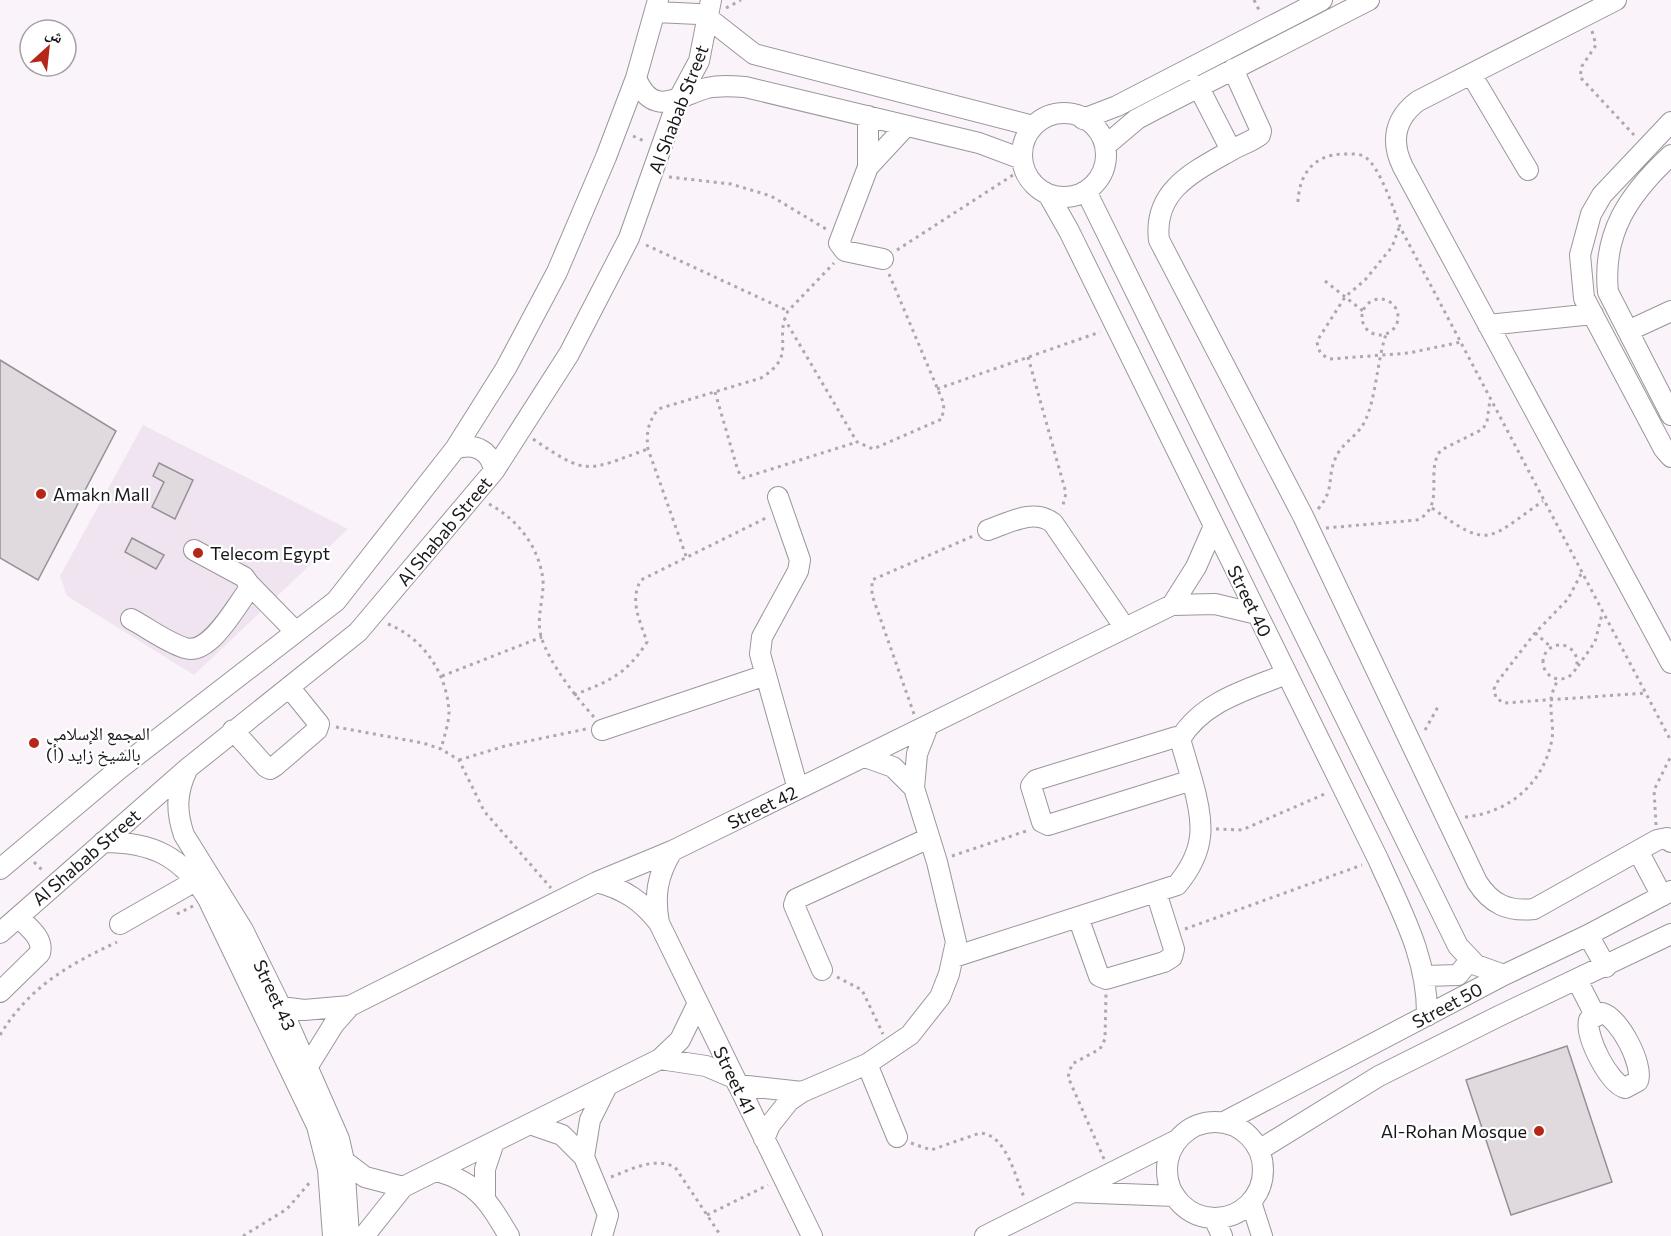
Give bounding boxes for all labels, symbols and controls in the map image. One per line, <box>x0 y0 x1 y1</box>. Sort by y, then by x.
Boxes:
north arrow <box>18 18 78 78</box>
text: ش <box>43 22 67 47</box>
street label: Al Shabab Street <box>643 42 713 176</box>
street label: Al Shabab Street <box>392 472 496 590</box>
place label: Amakn Mall <box>53 483 150 505</box>
marker: Amakn Mall <box>34 487 48 501</box>
place label: Telecom Egypt <box>210 542 330 564</box>
marker: Telecom Egypt <box>191 546 205 560</box>
street label: Street 40 <box>1223 562 1277 640</box>
place label: المجمع الإسلامي (أ) بالشيخ زايد <box>46 722 150 767</box>
marker: المجمع الإسلامي (أ) بالشيخ زايد <box>27 736 41 750</box>
street label: Street 42 <box>724 781 800 833</box>
street label: Al Shabab Street <box>28 804 144 910</box>
street label: Street 43 <box>249 956 301 1034</box>
street label: Street 50 <box>1408 977 1486 1033</box>
street label: Street 41 <box>709 1043 761 1117</box>
place label: Al-Rohan Mosque <box>1381 1120 1527 1142</box>
marker: Al-Rohan Mosque <box>1532 1124 1546 1138</box>

